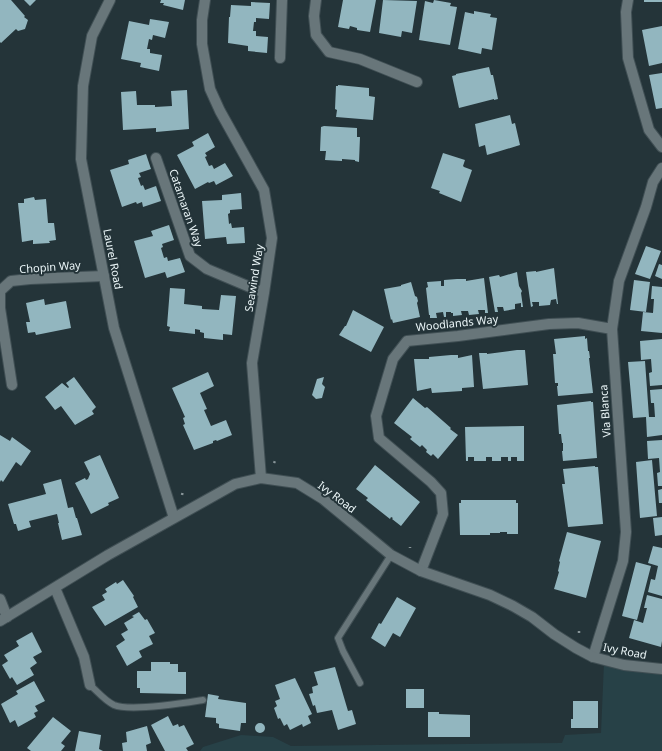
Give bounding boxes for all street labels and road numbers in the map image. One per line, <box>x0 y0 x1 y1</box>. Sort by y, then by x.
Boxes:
street label: Catamaran Way <box>166 167 207 249</box>
street label: Laurel Road <box>100 227 127 290</box>
street label: Seawind Way <box>241 243 266 313</box>
street label: Chopin Way <box>19 257 82 276</box>
street label: Woodlands Way <box>415 311 499 334</box>
street label: Via Blanca <box>595 384 614 438</box>
street label: Ivy Road <box>315 477 359 516</box>
street label: Ivy Road <box>602 639 648 662</box>

